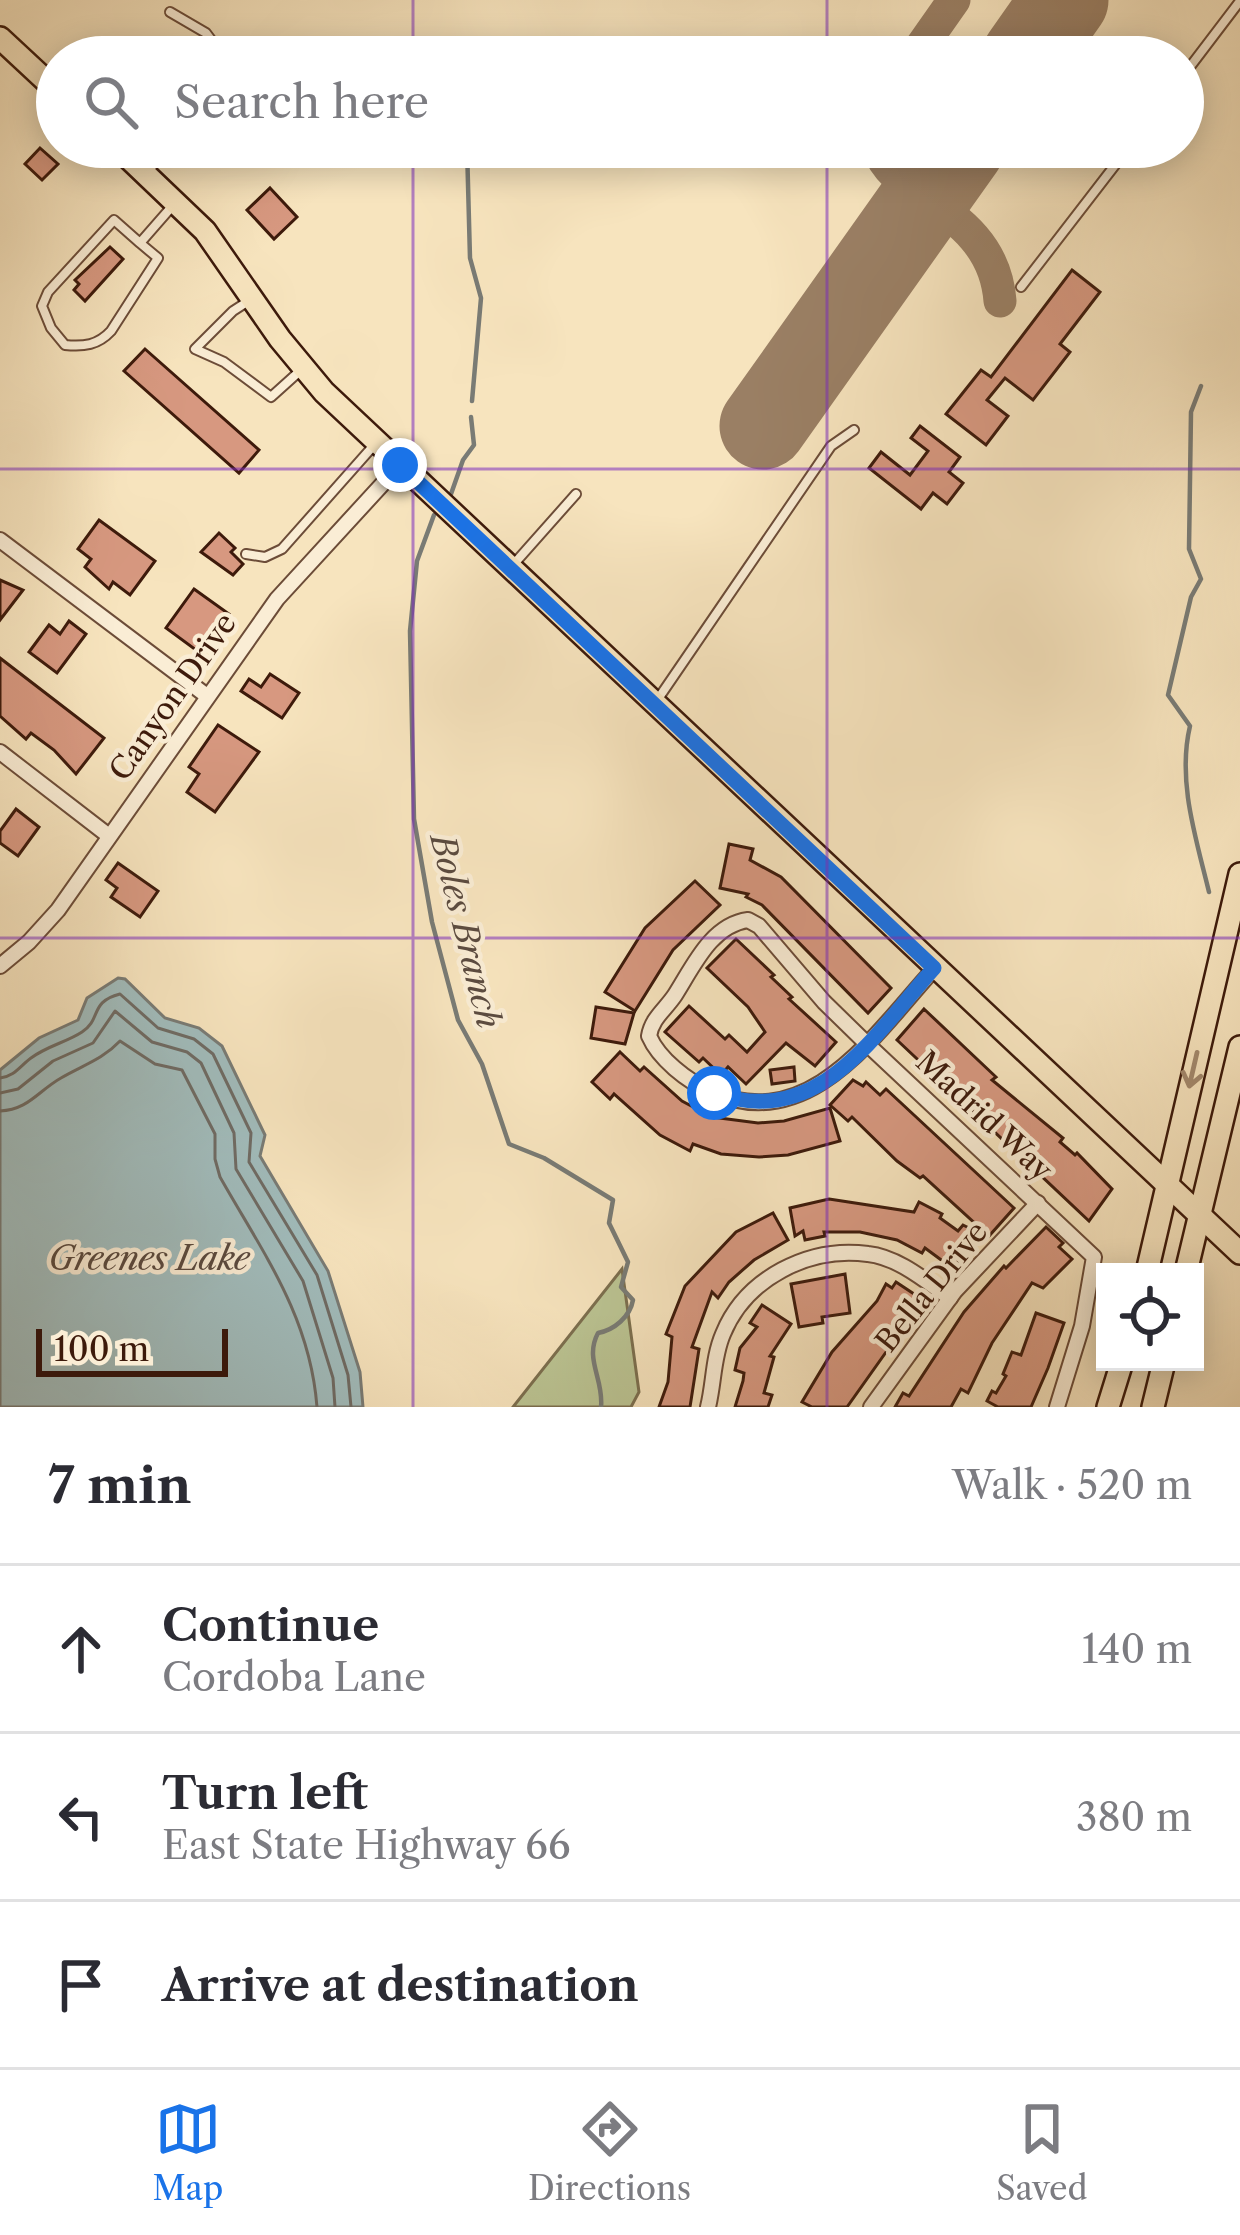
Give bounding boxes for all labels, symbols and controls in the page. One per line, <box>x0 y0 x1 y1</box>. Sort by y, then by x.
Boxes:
search box <box>36 36 1204 168</box>
icon: search <box>78 69 144 135</box>
text: Search here <box>174 74 429 130</box>
route end <box>373 438 427 492</box>
street label: Canyon Drive <box>101 606 244 788</box>
water label: Boles Branch <box>421 827 509 1033</box>
street label: Madrid Way <box>908 1043 1060 1188</box>
one-way arrow <box>1181 1050 1203 1088</box>
route start <box>687 1066 741 1120</box>
street label: Bella Drive <box>868 1214 995 1359</box>
water label: Greenes Lake <box>48 1238 251 1279</box>
map controls <box>1096 1263 1204 1371</box>
button: locate <box>1096 1263 1204 1371</box>
scale bar <box>36 1323 228 1376</box>
text: 100 m <box>54 1329 149 1370</box>
text: 7 min <box>48 1454 191 1516</box>
text: Walk · 520 m <box>952 1461 1192 1509</box>
text: Continue <box>162 1597 379 1653</box>
icon: ahead <box>48 1616 114 1682</box>
text: 140 m <box>1082 1625 1192 1673</box>
text: Cordoba Lane <box>162 1653 426 1701</box>
text: Turn left <box>162 1765 368 1821</box>
icon: left <box>48 1784 114 1850</box>
text: 380 m <box>1076 1793 1192 1841</box>
text: East State Highway 66 <box>162 1821 571 1869</box>
icon: arrive <box>48 1952 114 2018</box>
text: Arrive at destination <box>162 1957 639 2013</box>
tab: Map <box>152 2096 223 2209</box>
tab: Directions <box>528 2096 691 2209</box>
tab: Saved <box>996 2096 1088 2209</box>

